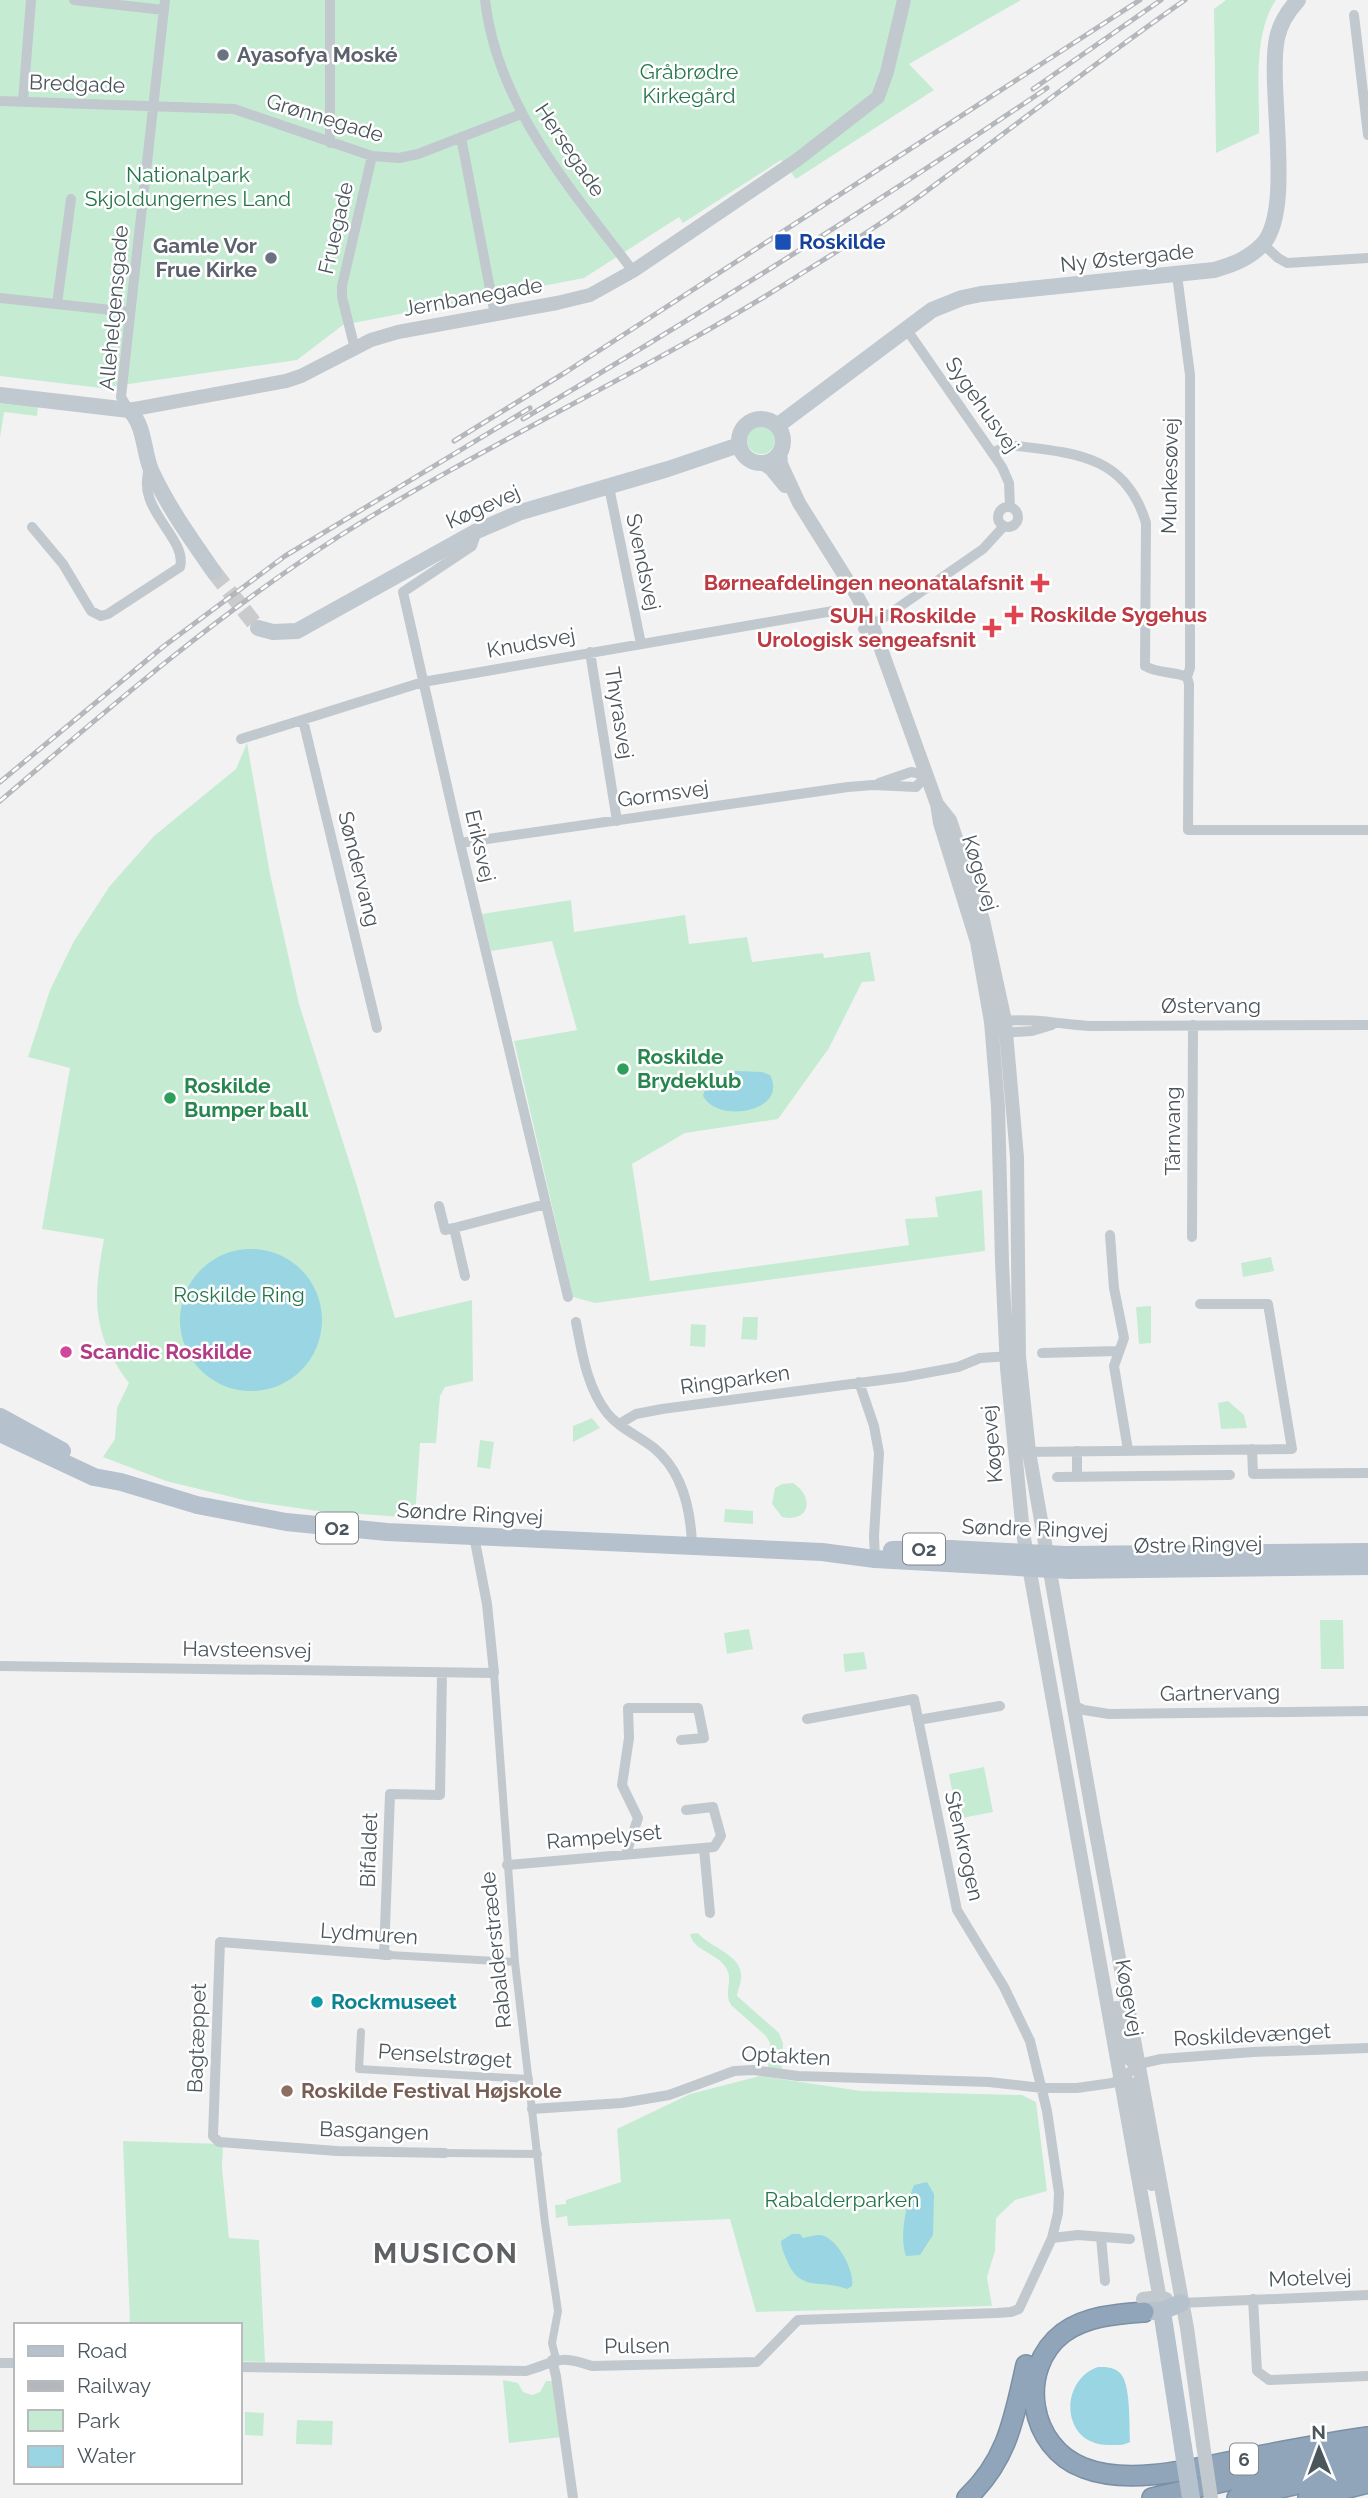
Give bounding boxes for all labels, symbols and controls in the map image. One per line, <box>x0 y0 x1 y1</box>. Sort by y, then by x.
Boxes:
place label: Ayasofya Moské <box>237 42 398 67</box>
marker: Ayasofya Moské <box>215 47 231 63</box>
park label: Gråbrødre Kirkegård <box>640 59 738 108</box>
street label: Bredgade <box>28 69 126 98</box>
street label: Grønnegade <box>264 88 387 147</box>
street label: Hersegade <box>530 98 611 201</box>
park label: Nationalpark Skjoldungernes Land <box>85 162 291 211</box>
street label: Fruegade <box>313 179 358 276</box>
street label: Allehelgensgade <box>94 224 133 392</box>
place label: Roskilde <box>799 229 886 254</box>
marker: Roskilde <box>773 232 793 252</box>
place label: Gamle Vor Frue Kirke <box>153 233 257 282</box>
street label: Ny Østergade <box>1059 238 1195 277</box>
marker: Gamle Vor Frue Kirke <box>263 250 279 266</box>
street label: Jernbanegade <box>401 272 544 321</box>
street label: Sygehusvej <box>940 352 1025 457</box>
street label: Munkesøvej <box>1156 418 1183 534</box>
street label: Køgevej <box>442 479 524 534</box>
street label: Svendsvej <box>621 511 666 613</box>
place label: Børneafdelingen neonatalafsnit <box>704 570 1024 595</box>
marker: Børneafdelingen neonatalafsnit <box>1030 573 1050 593</box>
place label: Roskilde Sygehus <box>1030 602 1207 627</box>
place label: SUH i Roskilde Urologisk sengeafsnit <box>757 603 976 652</box>
marker: Roskilde Sygehus <box>1004 605 1024 625</box>
marker: SUH i Roskilde Urologisk sengeafsnit <box>982 618 1002 638</box>
street label: Knudsvej <box>485 622 577 663</box>
street label: Thyrasvej <box>600 665 639 761</box>
street label: Gormsvej <box>616 775 710 812</box>
street label: Eriksvej <box>460 807 501 885</box>
street label: Søndervang <box>333 809 386 929</box>
street label: Køgevej <box>957 832 1004 914</box>
street label: Østervang <box>1161 993 1261 1018</box>
place label: Roskilde Brydeklub <box>637 1044 741 1093</box>
marker: Roskilde Brydeklub <box>615 1061 631 1077</box>
place label: Roskilde Bumper ball <box>184 1073 308 1122</box>
street label: Tårnvang <box>1160 1086 1185 1176</box>
marker: Roskilde Bumper ball <box>162 1090 178 1106</box>
park label: Roskilde Ring <box>173 1282 305 1307</box>
place label: Scandic Roskilde <box>80 1339 252 1364</box>
marker: Scandic Roskilde <box>58 1344 74 1360</box>
street label: Ringparken <box>679 1359 791 1400</box>
street label: Køgevej <box>976 1404 1007 1484</box>
street label: Søndre Ringvej <box>396 1497 544 1530</box>
road number: O2 <box>316 1512 358 1544</box>
street label: Søndre Ringvej <box>961 1513 1109 1544</box>
street label: Østre Ringvej <box>1133 1531 1263 1558</box>
road number: O2 <box>903 1534 945 1564</box>
street label: Havsteensvej <box>182 1636 312 1663</box>
street label: Gartnervang <box>1160 1679 1280 1706</box>
street label: Stenkrogen <box>940 1788 989 1903</box>
street label: Bifaldet <box>355 1812 382 1888</box>
street label: Rampelyset <box>545 1819 663 1854</box>
street label: Rabalderstræde <box>475 1871 516 2030</box>
street label: Lydmuren <box>319 1918 419 1949</box>
street label: Køgevej <box>1110 1957 1149 2039</box>
street label: Bagtæppet <box>182 1982 211 2093</box>
place label: Rockmuseet <box>331 1989 457 2014</box>
marker: Rockmuseet <box>309 1994 325 2010</box>
street label: Roskildevænget <box>1173 2018 1331 2051</box>
street label: Penselstrøget <box>377 2038 513 2073</box>
street label: Optakten <box>741 2041 831 2070</box>
place label: Roskilde Festival Højskole <box>301 2078 562 2103</box>
marker: Roskilde Festival Højskole <box>279 2083 295 2099</box>
street label: Basgangen <box>319 2116 429 2145</box>
park label: Rabalderparken <box>765 2187 919 2212</box>
district label: MUSICON <box>373 2237 519 2270</box>
street label: Motelvej <box>1268 2264 1352 2291</box>
legend <box>14 2323 242 2484</box>
street label: Pulsen <box>604 2332 670 2359</box>
text: Road <box>77 2338 127 2363</box>
text: Railway <box>77 2373 151 2398</box>
text: Park <box>77 2408 120 2433</box>
north arrow <box>1284 2414 1354 2484</box>
text: N <box>1311 2421 1326 2443</box>
text: Water <box>77 2443 136 2468</box>
road number: 6 <box>1230 2444 1258 2474</box>

